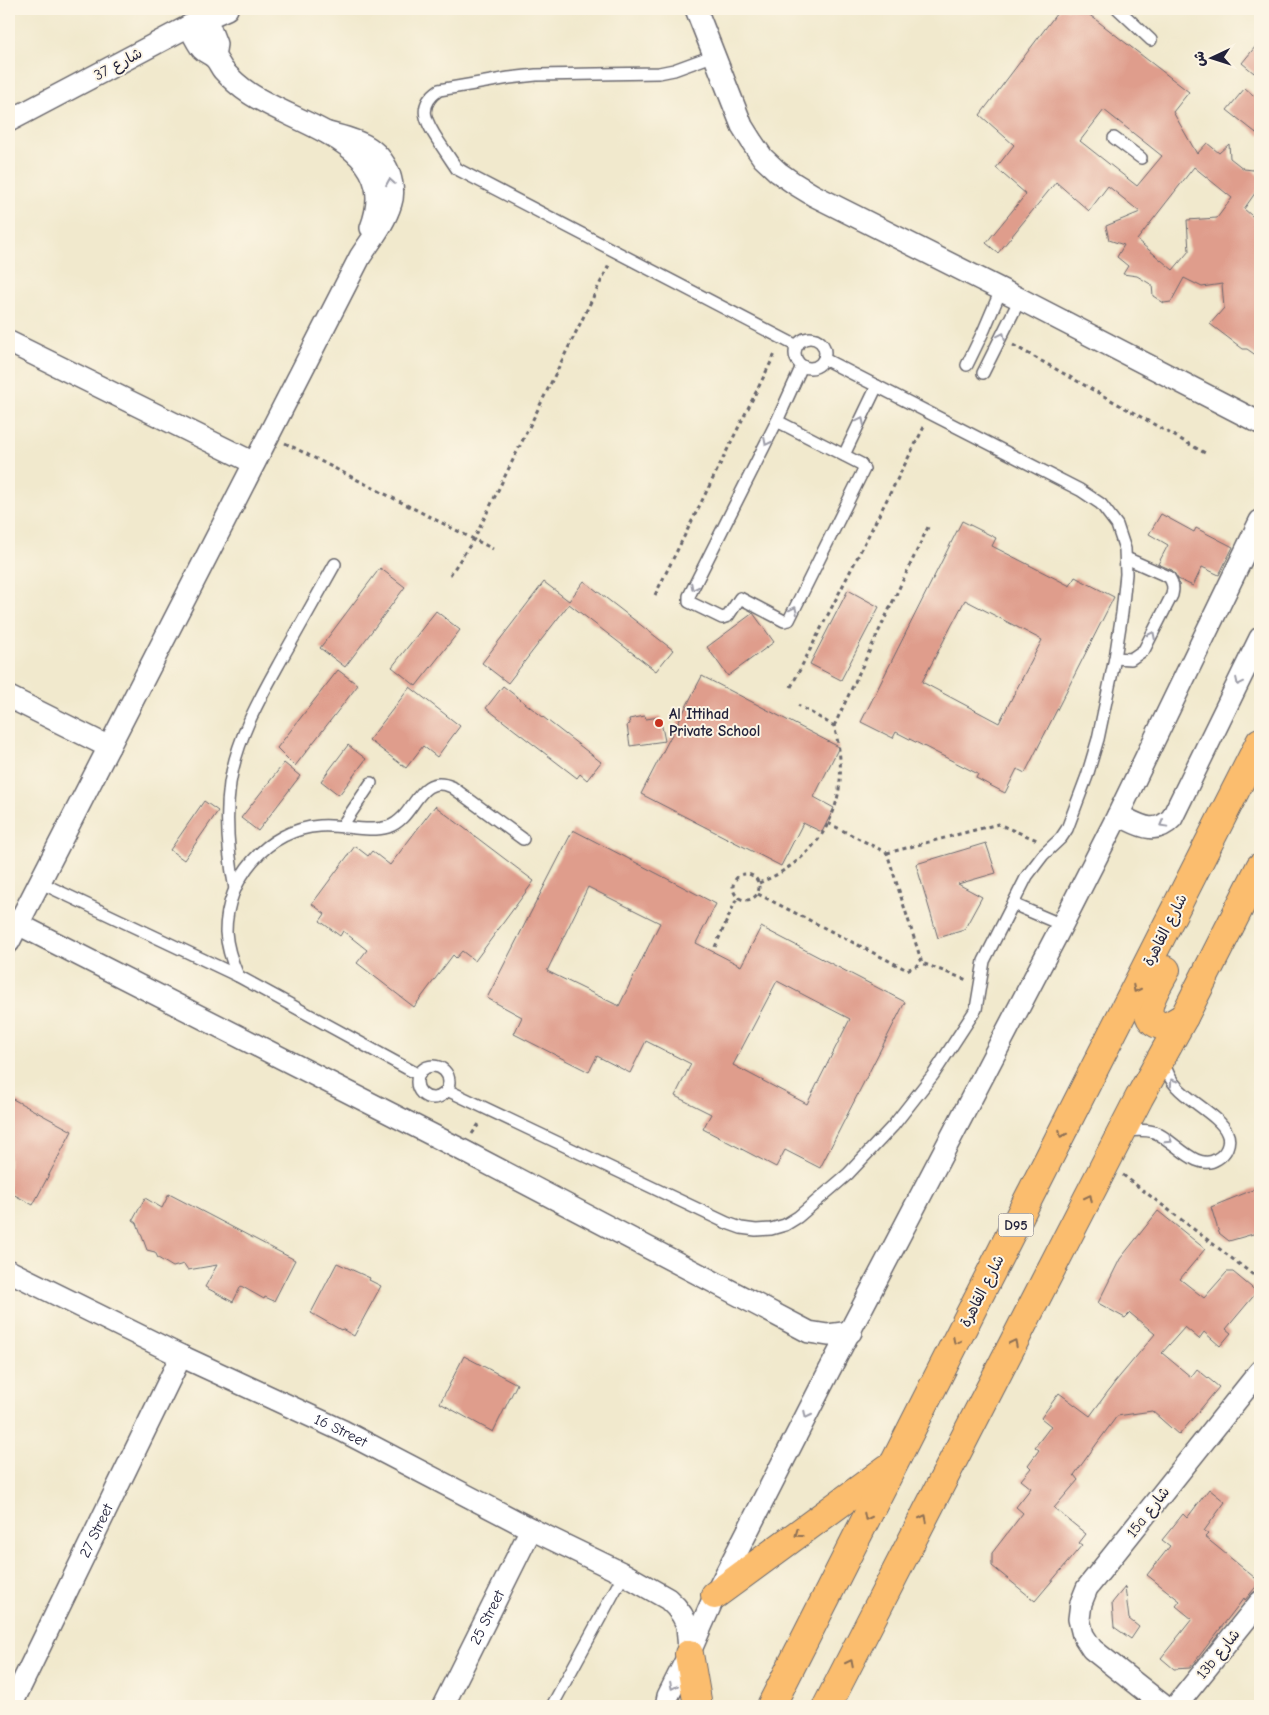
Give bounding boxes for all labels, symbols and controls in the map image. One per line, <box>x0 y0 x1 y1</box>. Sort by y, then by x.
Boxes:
north arrow <box>1186 32 1236 82</box>
street label: شارع 37 <box>91 44 146 85</box>
text: ش <box>1191 51 1209 67</box>
one-way arrow <box>386 177 396 186</box>
one-way arrow <box>996 332 1007 341</box>
one-way arrow <box>854 417 864 426</box>
one-way arrow <box>763 437 773 446</box>
one-way arrow <box>690 582 700 591</box>
one-way arrow <box>788 606 798 615</box>
one-way arrow <box>1146 632 1156 641</box>
one-way arrow <box>1235 677 1245 686</box>
place label: Al Ittihad Private School <box>669 705 760 740</box>
marker: Al Ittihad Private School <box>653 717 665 729</box>
one-way arrow <box>1160 818 1169 828</box>
street label: شارع القاهرة <box>1139 891 1192 970</box>
one-way arrow <box>1132 984 1142 993</box>
one-way arrow <box>1170 1078 1179 1088</box>
one-way arrow <box>1058 1129 1068 1138</box>
one-way arrow <box>1163 1134 1172 1143</box>
one-way arrow <box>1083 1194 1093 1203</box>
road number: D95 <box>998 1214 1034 1236</box>
street label: شارع القاهرة <box>956 1252 1009 1331</box>
one-way arrow <box>952 1336 962 1345</box>
one-way arrow <box>1008 1339 1018 1348</box>
street label: 16 Street <box>311 1410 371 1451</box>
one-way arrow <box>803 1410 813 1419</box>
street label: 15a شارع <box>1123 1483 1174 1542</box>
street label: 27 Street <box>76 1500 117 1560</box>
one-way arrow <box>863 1512 873 1521</box>
one-way arrow <box>918 1515 928 1524</box>
one-way arrow <box>794 1528 804 1537</box>
street label: 25 Street <box>466 1586 508 1648</box>
street label: 13b شارع <box>1192 1625 1244 1683</box>
one-way arrow <box>844 1659 854 1668</box>
one-way arrow <box>669 1681 679 1690</box>

